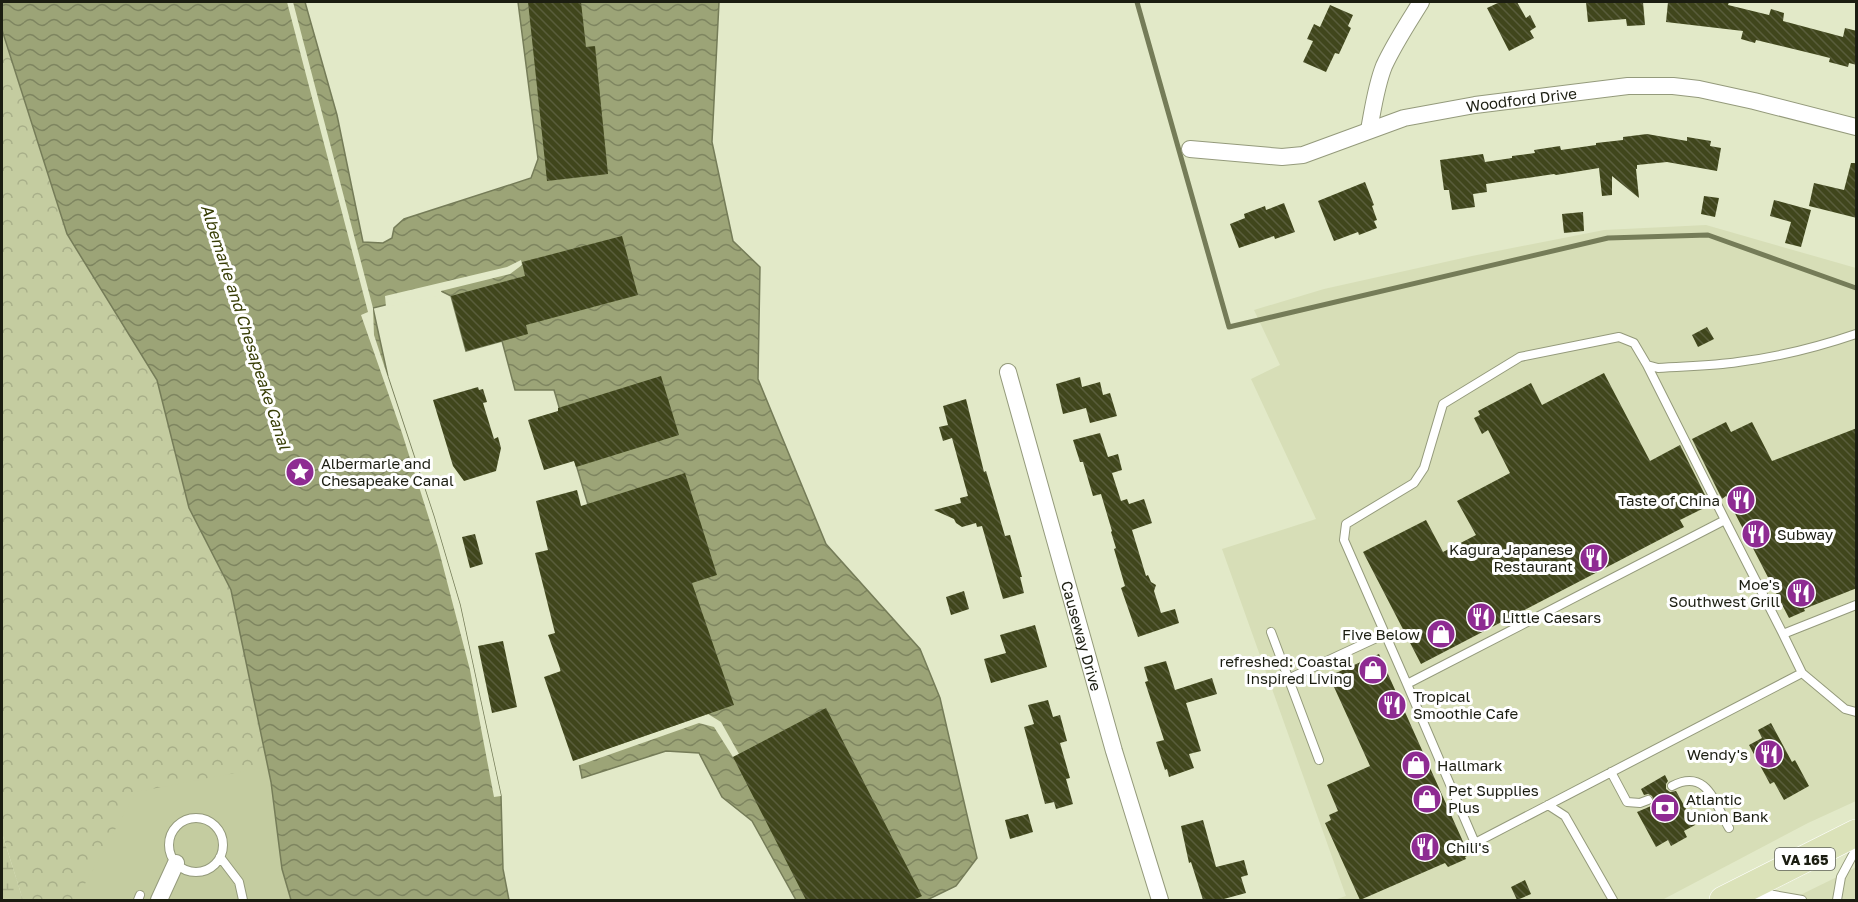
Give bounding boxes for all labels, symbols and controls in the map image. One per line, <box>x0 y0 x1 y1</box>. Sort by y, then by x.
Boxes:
street label: Woodford Drive <box>1465 83 1578 115</box>
water label: Albemarle and Chesapeake Canal <box>197 202 295 453</box>
place label: Albermarle and Chesapeake Canal <box>321 454 454 489</box>
place icon: Albermarle and Chesapeake Canal <box>284 456 316 488</box>
restaurant icon: Taste of China <box>1725 484 1757 516</box>
place label: Taste of China <box>1618 491 1720 509</box>
restaurant icon: Subway <box>1740 518 1772 550</box>
place label: Subway <box>1777 525 1834 543</box>
place label: Kagura Japanese Restaurant <box>1449 540 1573 575</box>
restaurant icon: Kagura Japanese Restaurant <box>1578 542 1610 574</box>
place label: Moe's Southwest Grill <box>1669 575 1780 610</box>
restaurant icon: Moe's Southwest Grill <box>1785 577 1817 609</box>
street label: Causeway Drive <box>1058 579 1106 693</box>
restaurant icon: Little Caesars <box>1465 601 1497 633</box>
place label: Little Caesars <box>1502 608 1601 626</box>
shop icon: Five Below <box>1425 618 1457 650</box>
place label: Five Below <box>1342 625 1420 643</box>
place label: refreshed: Coastal Inspired Living <box>1220 652 1352 687</box>
shop icon: refreshed: Coastal Inspired Living <box>1357 654 1389 686</box>
place label: Tropical Smoothie Cafe <box>1413 687 1519 722</box>
restaurant icon: Tropical Smoothie Cafe <box>1376 689 1408 721</box>
restaurant icon: Wendy's <box>1753 738 1785 770</box>
place label: Wendy's <box>1687 745 1748 763</box>
shop icon: Hallmark <box>1400 749 1432 781</box>
place label: Hallmark <box>1437 756 1503 774</box>
place label: Pet Supplies Plus <box>1448 781 1539 816</box>
shop icon: Pet Supplies Plus <box>1411 783 1443 815</box>
place label: Atlantic Union Bank <box>1686 790 1769 825</box>
bank icon: Atlantic Union Bank <box>1649 792 1681 824</box>
restaurant icon: Chili's <box>1409 831 1441 863</box>
place label: Chili's <box>1446 838 1490 856</box>
road number: VA 165 <box>1775 848 1835 870</box>

